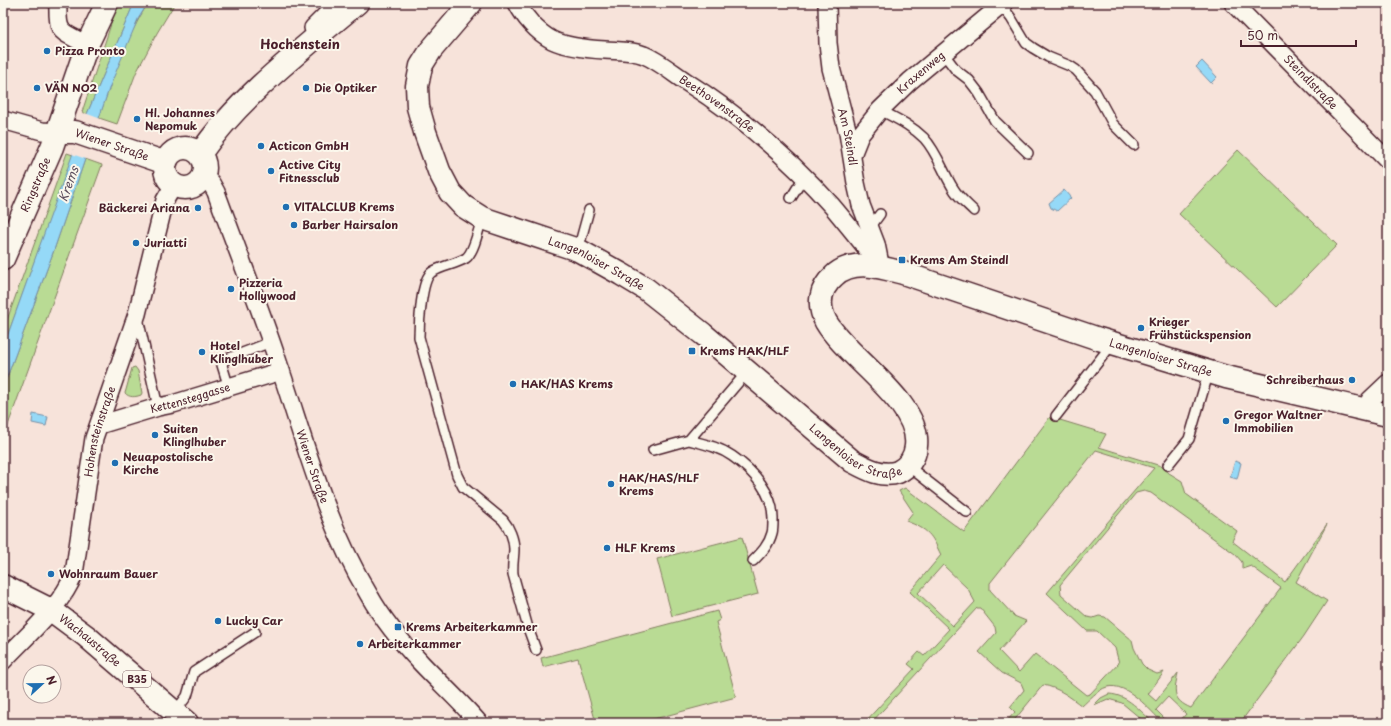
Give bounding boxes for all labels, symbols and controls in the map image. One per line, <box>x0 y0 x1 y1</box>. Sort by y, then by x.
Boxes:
scale bar <box>1241 22 1356 48</box>
text: 50 m <box>1247 26 1278 44</box>
district label: Hochenstein <box>260 34 340 53</box>
place label: Pizza Pronto <box>55 42 125 59</box>
marker: Pizza Pronto <box>42 46 52 56</box>
street label: Kraxenweg <box>892 47 948 98</box>
street label: Steindlstraße <box>1280 51 1342 113</box>
street label: Beethovenstraße <box>676 71 759 136</box>
place label: VÄN NO2 <box>45 79 98 96</box>
place label: Die Optiker <box>314 79 377 96</box>
marker: VÄN NO2 <box>32 83 42 93</box>
marker: Die Optiker <box>301 83 311 93</box>
place label: Hl. Johannes Nepomuk <box>145 104 215 134</box>
street label: Am Steindl <box>834 106 862 167</box>
marker: Hl. Johannes Nepomuk <box>132 114 142 124</box>
street label: Wiener Straße <box>73 124 151 165</box>
place label: Acticon GmbH <box>268 137 349 154</box>
marker: Acticon GmbH <box>256 141 266 151</box>
street label: Ringstraße <box>16 154 55 215</box>
place label: Active City Fitnessclub <box>278 156 341 186</box>
water label: Krems <box>53 162 83 204</box>
marker: Active City Fitnessclub <box>266 166 276 176</box>
place label: VITALCLUB Krems <box>294 198 395 215</box>
place label: Bäckerei Ariana <box>99 199 190 216</box>
marker: VITALCLUB Krems <box>281 202 291 212</box>
marker: Bäckerei Ariana <box>193 203 203 213</box>
place label: Barber Hairsalon <box>302 216 398 233</box>
marker: Barber Hairsalon <box>289 220 299 230</box>
street label: Langenloiser Straße <box>546 232 648 294</box>
place label: Juriatti <box>144 234 187 251</box>
marker: Juriatti <box>131 238 141 248</box>
place label: Krems Am Steindl <box>910 251 1008 268</box>
marker: Krems Am Steindl <box>897 255 907 265</box>
place label: Pizzeria Hollywood <box>239 274 296 304</box>
marker: Pizzeria Hollywood <box>226 284 236 294</box>
place label: Krieger Frühstückspension <box>1149 313 1252 343</box>
marker: Krieger Frühstückspension <box>1136 323 1146 333</box>
street label: Langenloiser Straße <box>1107 334 1214 380</box>
place label: Hotel Klinglhuber <box>210 337 274 367</box>
place label: Krems HAK/HLF <box>700 342 790 359</box>
marker: Krems HAK/HLF <box>687 346 697 356</box>
marker: Hotel Klinglhuber <box>197 347 207 357</box>
place label: Schreiberhaus <box>1266 371 1344 388</box>
place label: HAK/HAS Krems <box>521 375 613 392</box>
marker: Schreiberhaus <box>1347 375 1357 385</box>
street label: Kettensteggasse <box>148 378 232 417</box>
marker: HAK/HAS Krems <box>508 379 518 389</box>
street label: Hohensteinstraße <box>79 384 119 478</box>
place label: Gregor Waltner Immobilien <box>1234 406 1323 436</box>
marker: Gregor Waltner Immobilien <box>1221 416 1231 426</box>
street label: Langenloiser Straße <box>806 419 905 482</box>
place label: Suiten Klinglhuber <box>163 420 227 450</box>
street label: Wiener Straße <box>292 427 333 506</box>
marker: Suiten Klinglhuber <box>150 430 160 440</box>
place label: Neuapostolische Kirche <box>123 448 213 478</box>
marker: Neuapostolische Kirche <box>110 458 120 468</box>
place label: HAK/HAS/HLF Krems <box>619 469 700 499</box>
marker: HAK/HAS/HLF Krems <box>606 479 616 489</box>
place label: HLF Krems <box>615 539 676 556</box>
marker: HLF Krems <box>602 543 612 553</box>
place label: Wohnraum Bauer <box>59 565 158 582</box>
marker: Wohnraum Bauer <box>46 569 56 579</box>
street label: Wachaustraße <box>56 610 125 671</box>
place label: Lucky Car <box>226 612 283 629</box>
marker: Lucky Car <box>213 616 223 626</box>
place label: Krems Arbeiterkammer <box>406 618 538 635</box>
marker: Krems Arbeiterkammer <box>393 622 403 632</box>
place label: Arbeiterkammer <box>367 635 462 652</box>
marker: Arbeiterkammer <box>355 639 365 649</box>
north arrow <box>22 664 62 704</box>
road number: B35 <box>123 671 151 687</box>
text: N <box>42 673 61 688</box>

